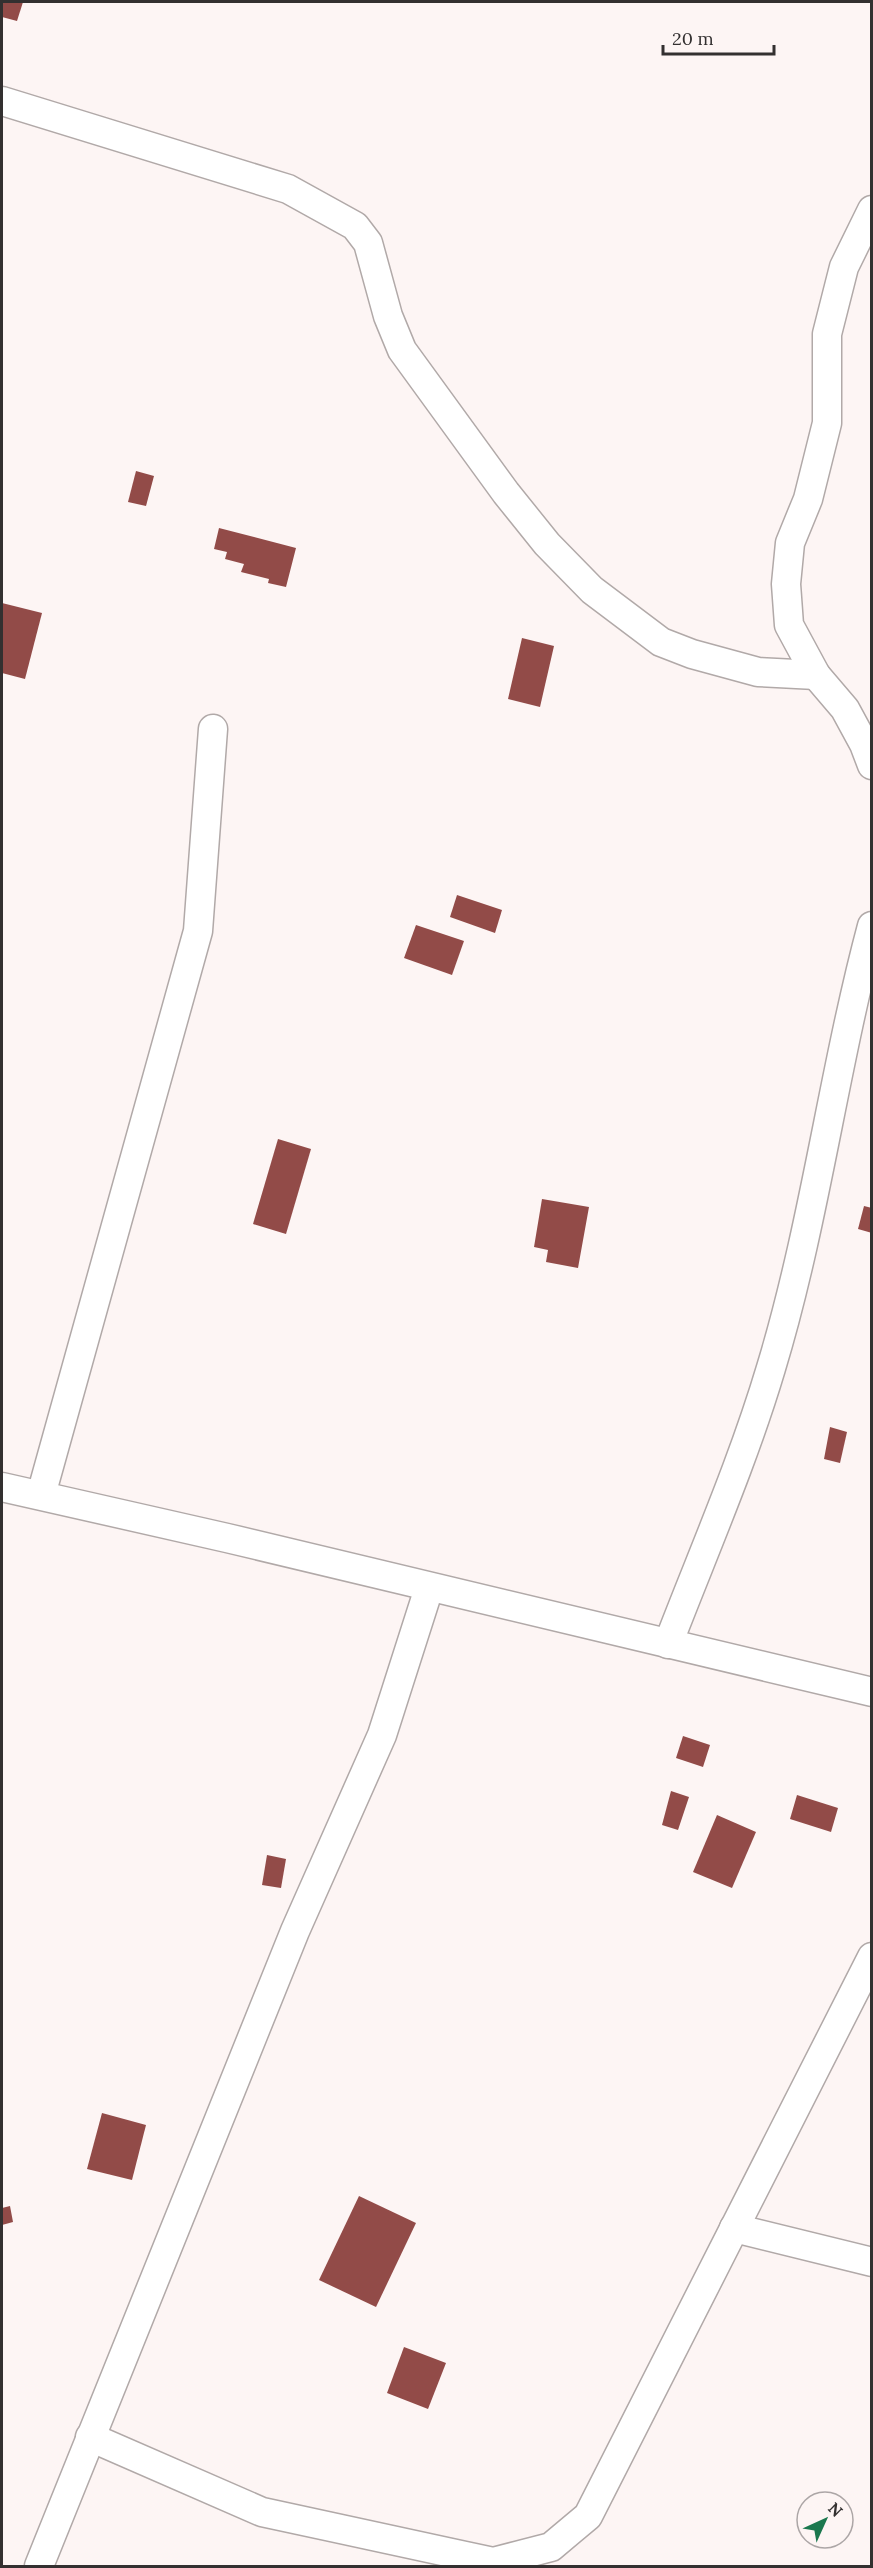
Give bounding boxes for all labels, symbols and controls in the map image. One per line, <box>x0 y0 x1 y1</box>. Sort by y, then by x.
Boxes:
scale bar <box>663 18 774 56</box>
text: 20 m <box>672 27 714 50</box>
north arrow <box>795 2490 855 2550</box>
text: N <box>824 2498 847 2521</box>

